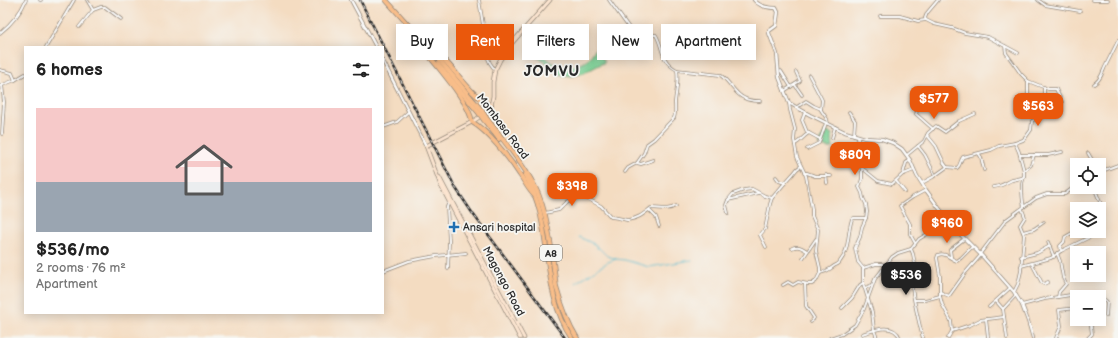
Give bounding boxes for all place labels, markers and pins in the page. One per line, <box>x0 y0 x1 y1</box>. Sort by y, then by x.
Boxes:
pin: $577 <box>910 86 958 120</box>
pin: $563 <box>1014 93 1062 127</box>
pin: $809 <box>831 142 879 176</box>
pin: $398 <box>548 173 596 207</box>
pin: $960 <box>923 210 971 244</box>
marker: Ansari hospital <box>448 221 460 233</box>
place label: Ansari hospital <box>463 221 536 234</box>
pin: $536 <box>882 262 930 296</box>

